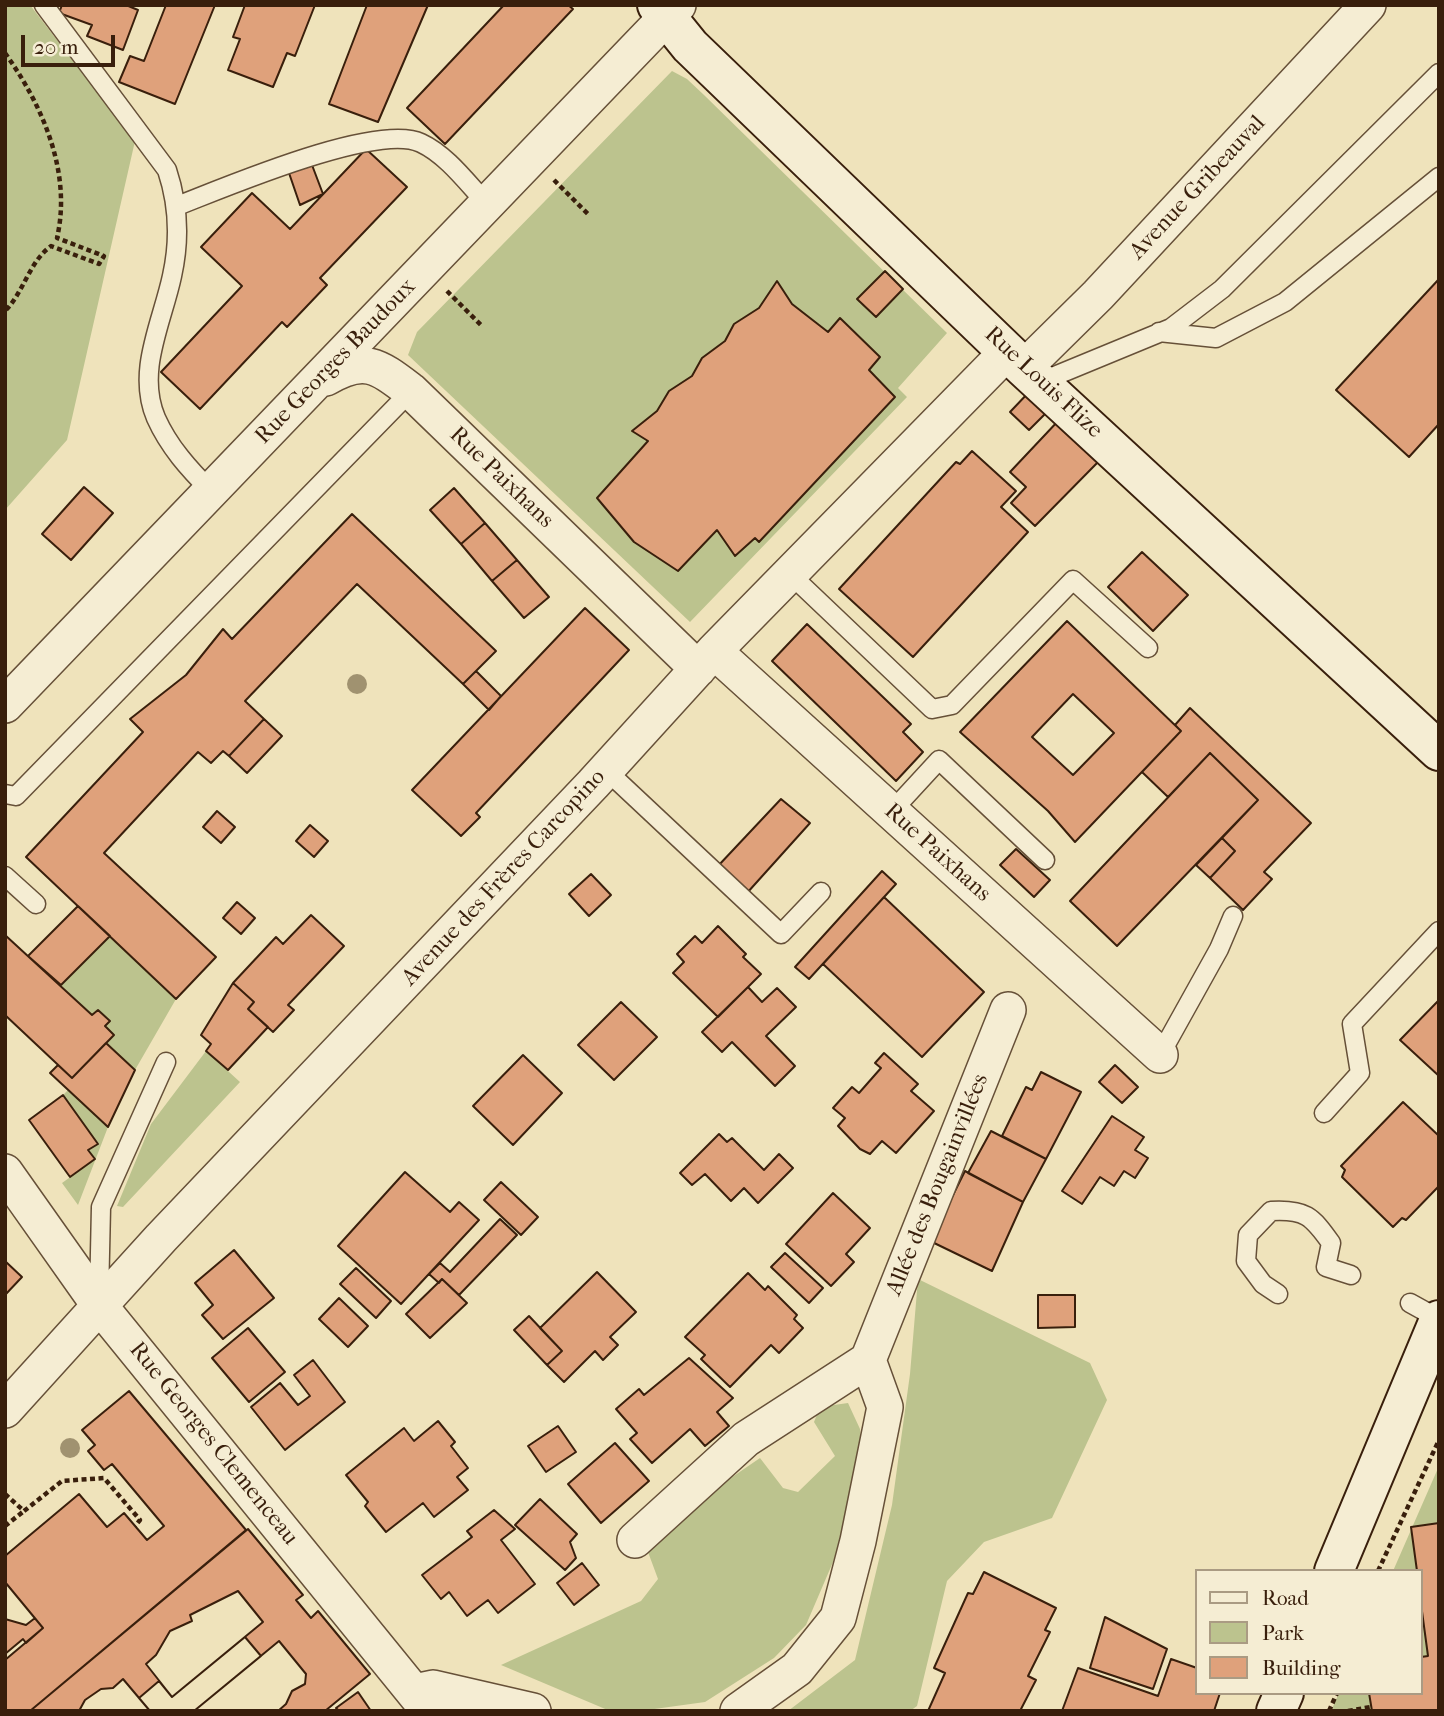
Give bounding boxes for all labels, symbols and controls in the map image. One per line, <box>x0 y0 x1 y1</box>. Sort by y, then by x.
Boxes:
scale bar <box>24 21 119 65</box>
text: 20 m <box>34 35 78 59</box>
street label: Avenue Gribeauval <box>1124 110 1272 266</box>
street label: Rue Georges Baudoux <box>250 274 422 450</box>
street label: Rue Louis Flize <box>978 321 1108 445</box>
street label: Rue Paixhans <box>443 422 559 534</box>
street label: Avenue des Frères Carcopino <box>396 764 612 992</box>
street label: Rue Paixhans <box>878 798 996 908</box>
street label: Allée des Bougainvillées <box>881 1070 995 1300</box>
street label: Rue Georges Clemenceau <box>123 1337 303 1551</box>
legend <box>1196 1569 1423 1695</box>
text: Road <box>1262 1586 1309 1610</box>
text: Park <box>1262 1621 1304 1645</box>
text: Building <box>1262 1656 1340 1680</box>

